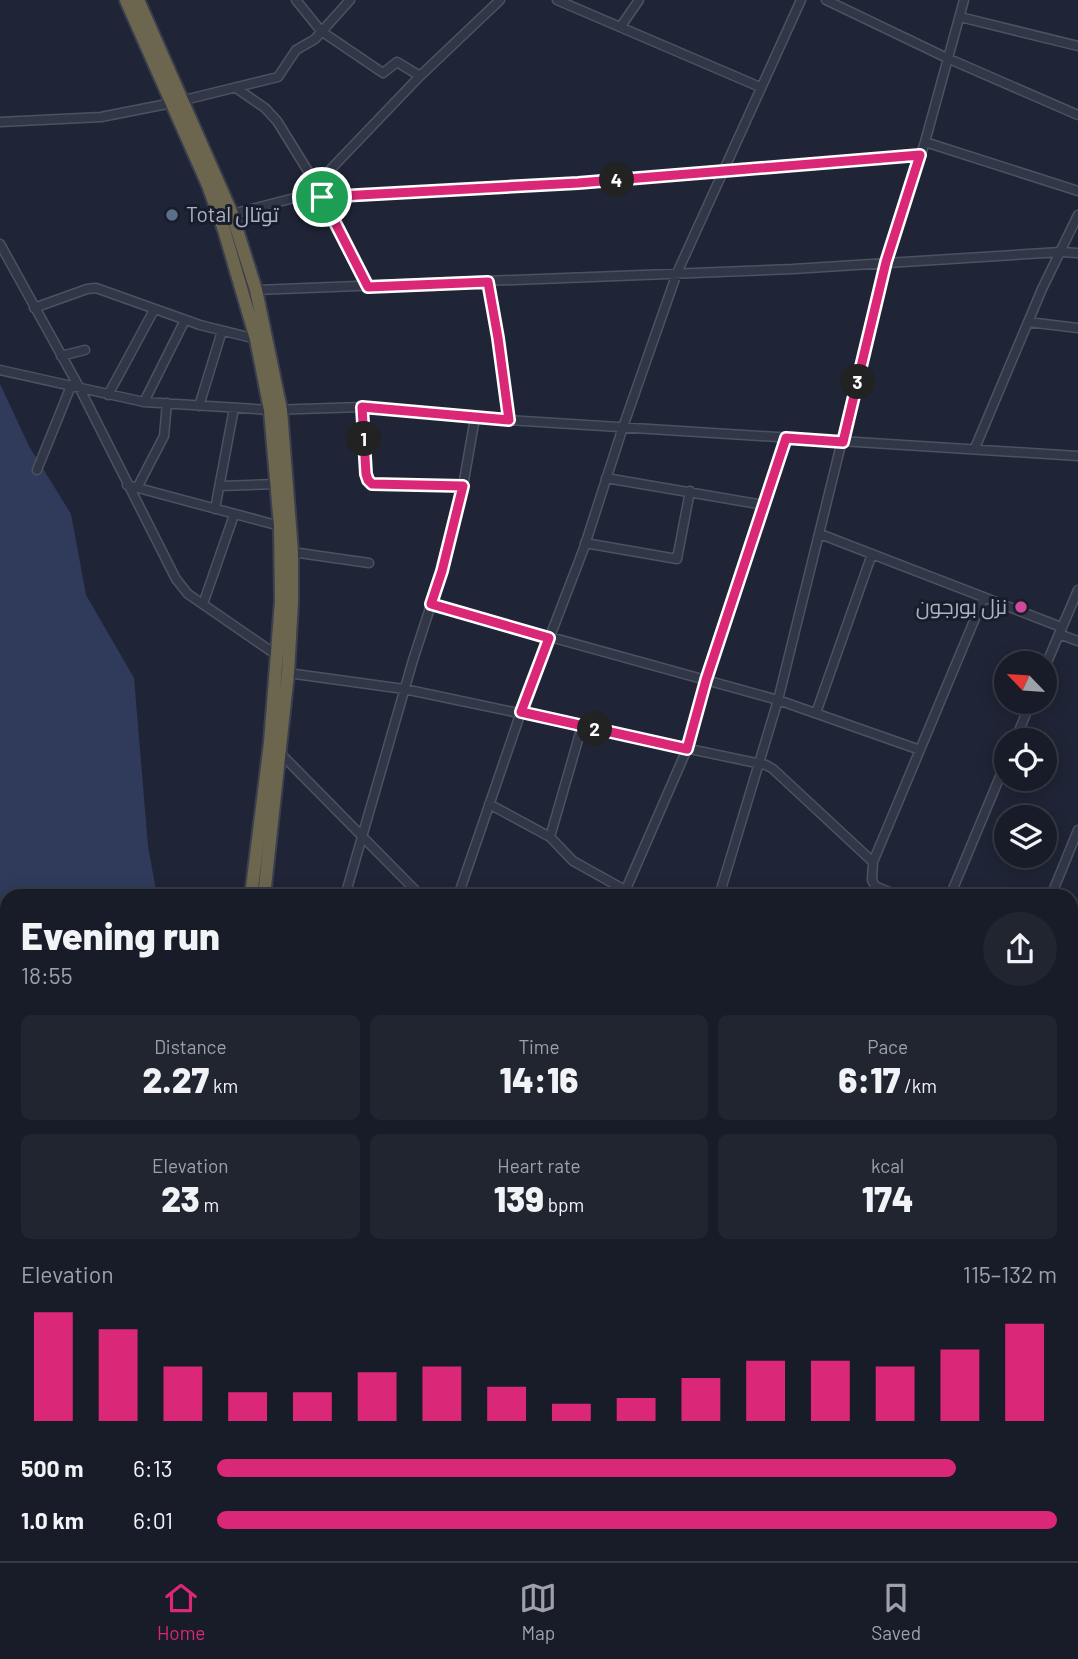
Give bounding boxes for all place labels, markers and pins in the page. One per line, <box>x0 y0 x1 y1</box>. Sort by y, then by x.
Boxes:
pin: 4 <box>600 162 634 198</box>
pin <box>292 167 352 227</box>
place label: Total توتال <box>186 201 279 228</box>
marker: Total توتال <box>164 207 180 223</box>
pin: 3 <box>840 364 876 400</box>
pin: 1 <box>346 422 382 457</box>
place label: نزل بورجون <box>916 593 1007 620</box>
marker: نزل بورجون <box>1013 599 1029 615</box>
pin: 2 <box>578 712 612 746</box>

